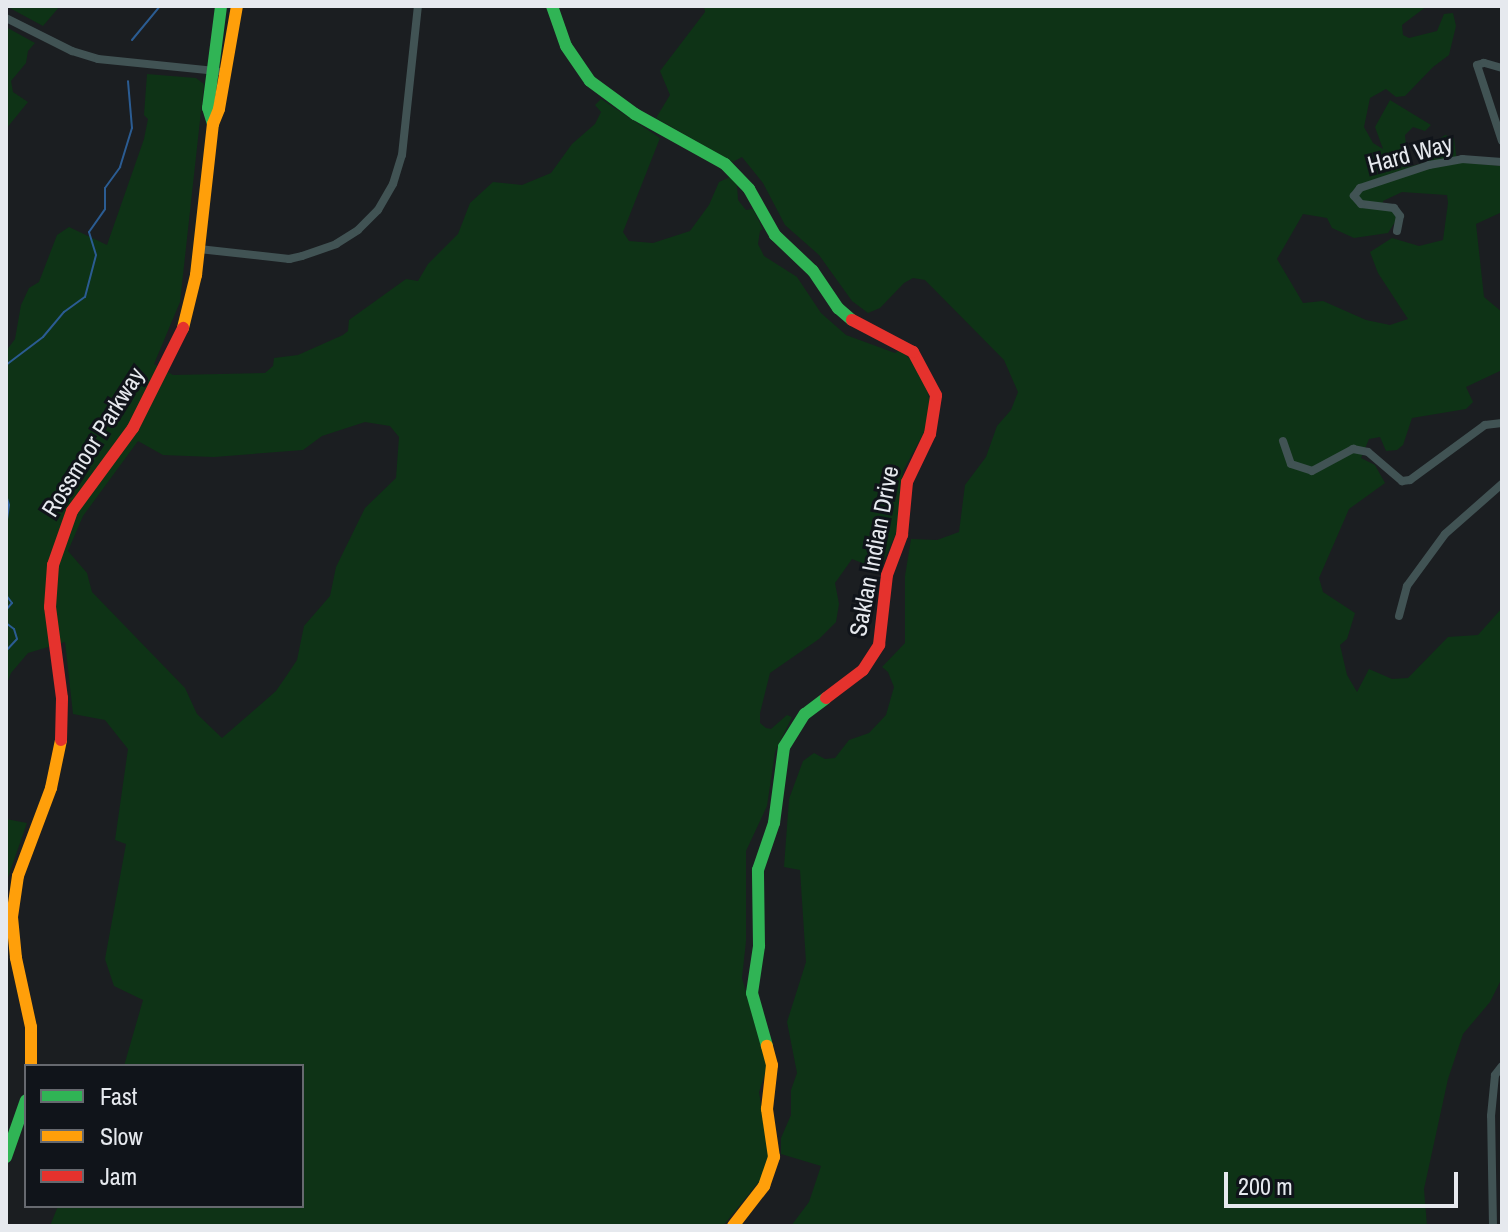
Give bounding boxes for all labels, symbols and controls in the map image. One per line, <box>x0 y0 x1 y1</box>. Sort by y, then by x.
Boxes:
street label: Hard Way <box>1364 129 1456 179</box>
street label: Rossmoor Parkway <box>36 362 150 522</box>
street label: Saklan Indian Drive <box>843 463 905 639</box>
legend <box>24 1064 304 1208</box>
text: Fast <box>100 1080 137 1112</box>
text: Slow <box>100 1120 143 1152</box>
scale bar <box>1228 1156 1462 1206</box>
text: Jam <box>100 1160 137 1192</box>
text: 200 m <box>1238 1170 1293 1202</box>

